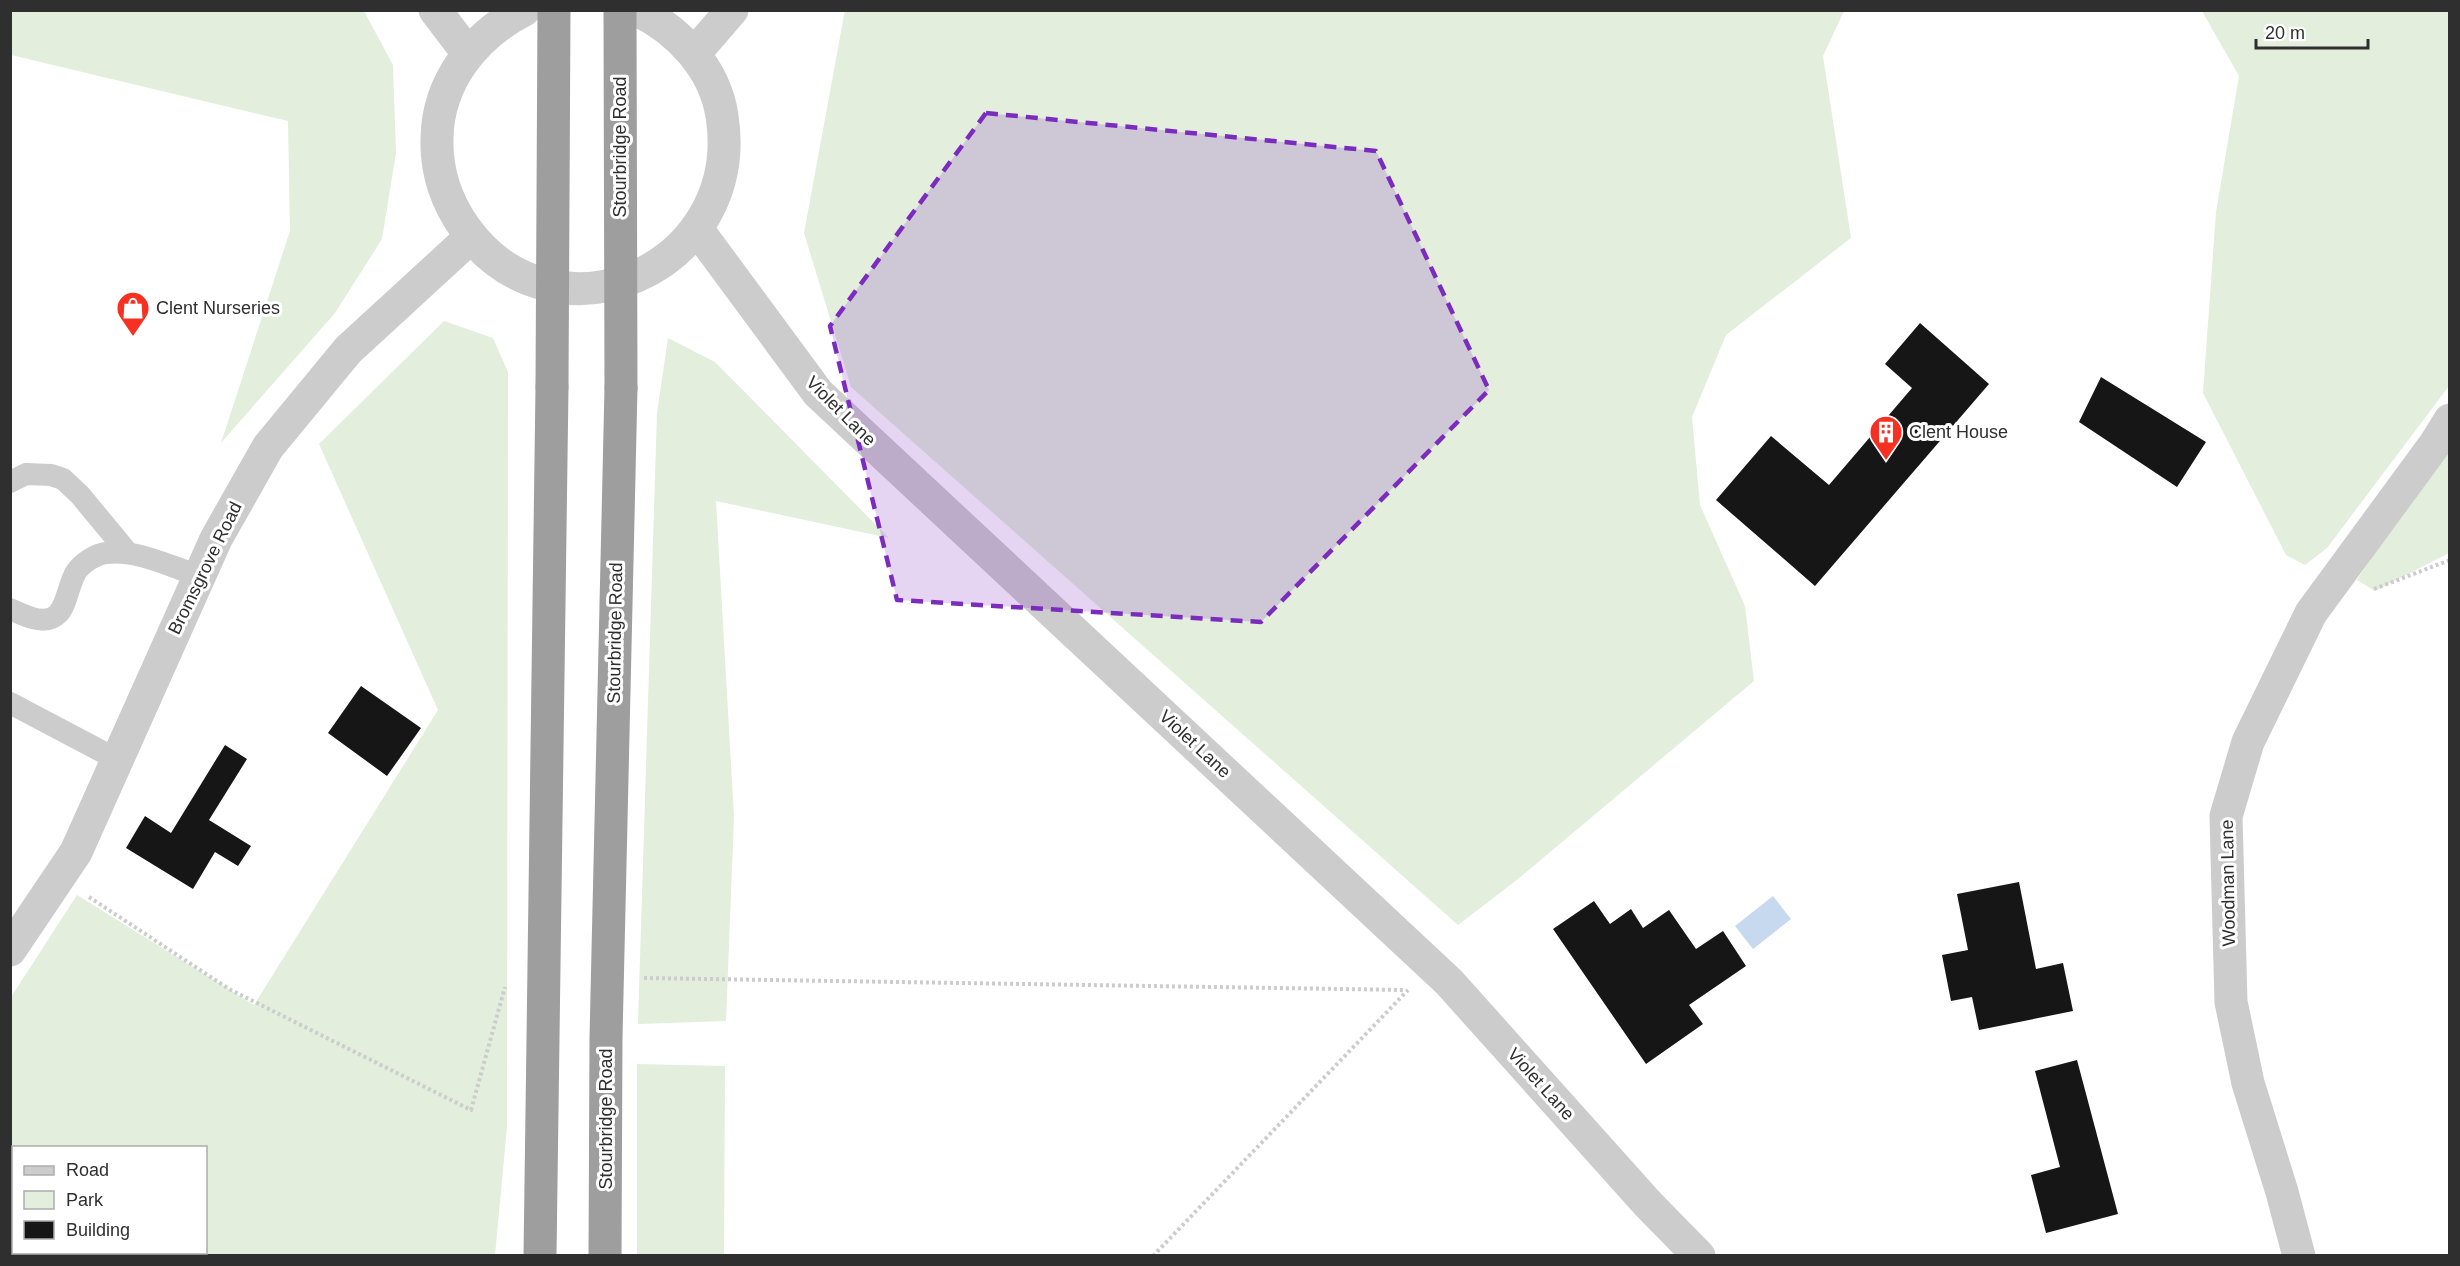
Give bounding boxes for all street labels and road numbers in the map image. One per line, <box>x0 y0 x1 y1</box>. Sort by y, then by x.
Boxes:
street label: Stourbridge Road <box>610 76 630 218</box>
street label: Violet Lane <box>802 372 880 450</box>
street label: Bromsgrove Road <box>164 498 246 638</box>
street label: Stourbridge Road <box>604 562 626 704</box>
street label: Violet Lane <box>1155 706 1235 782</box>
street label: Woodman Lane <box>2217 819 2239 947</box>
street label: Violet Lane <box>1504 1044 1578 1124</box>
street label: Stourbridge Road <box>596 1048 616 1190</box>

